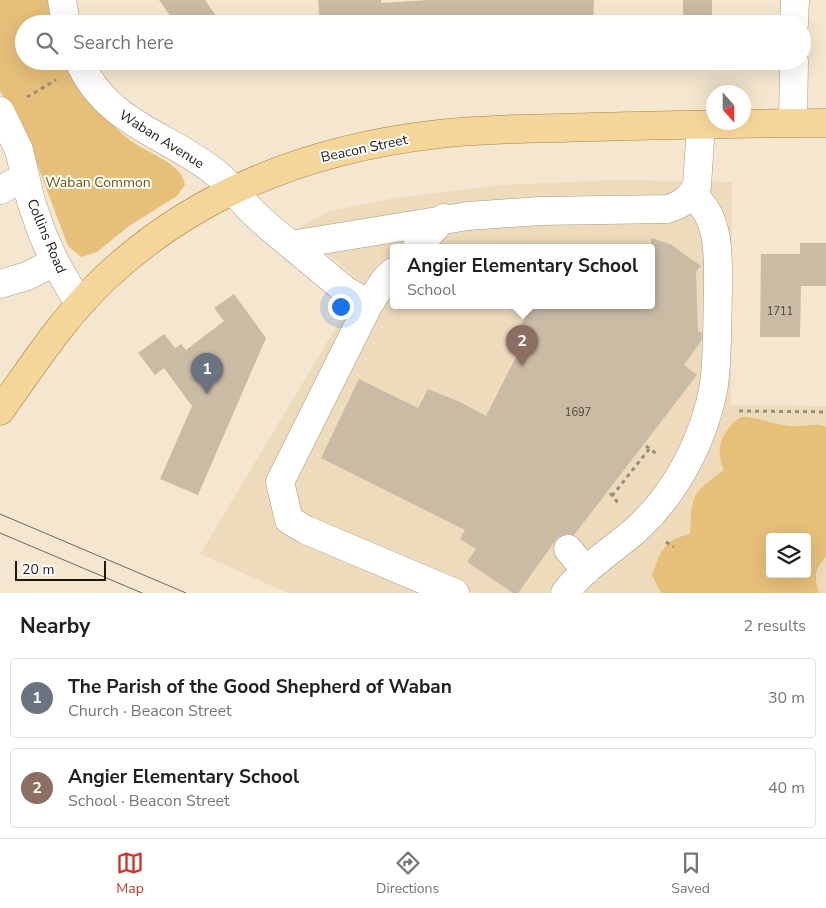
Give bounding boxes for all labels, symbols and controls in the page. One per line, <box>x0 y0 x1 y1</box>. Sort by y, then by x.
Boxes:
search box <box>15 15 811 70</box>
icon: search <box>33 29 61 57</box>
text: Search here <box>73 30 174 56</box>
north arrow <box>706 85 751 130</box>
street label: Waban Avenue <box>116 106 208 173</box>
street label: Beacon Street <box>319 130 409 167</box>
park label: Waban Common <box>45 173 151 192</box>
street label: Collins Road <box>22 196 71 276</box>
popup <box>390 244 655 309</box>
text: Angier Elementary School <box>407 253 638 279</box>
text: School <box>407 279 456 301</box>
your location <box>328 294 354 320</box>
house number: 1711 <box>767 304 793 319</box>
pin: 2 <box>506 325 538 366</box>
pin: 1 <box>191 353 223 394</box>
house number: 1697 <box>565 405 591 420</box>
map controls <box>766 533 811 578</box>
button: layers <box>766 533 811 578</box>
scale bar <box>15 558 106 581</box>
text: 20 m <box>22 560 54 579</box>
text: Nearby <box>20 612 90 640</box>
text: 2 results <box>744 615 806 637</box>
text: The Parish of the Good Shepherd of Waban <box>68 674 452 700</box>
text: 1 <box>32 687 42 709</box>
text: 30 m <box>768 687 805 709</box>
text: Church · Beacon Street <box>68 700 232 722</box>
text: Angier Elementary School <box>68 764 299 790</box>
text: 2 <box>32 777 42 799</box>
text: 40 m <box>768 777 805 799</box>
text: School · Beacon Street <box>68 790 230 812</box>
tab: Map <box>116 849 144 898</box>
tab: Directions <box>376 849 439 898</box>
tab: Saved <box>671 849 710 898</box>

